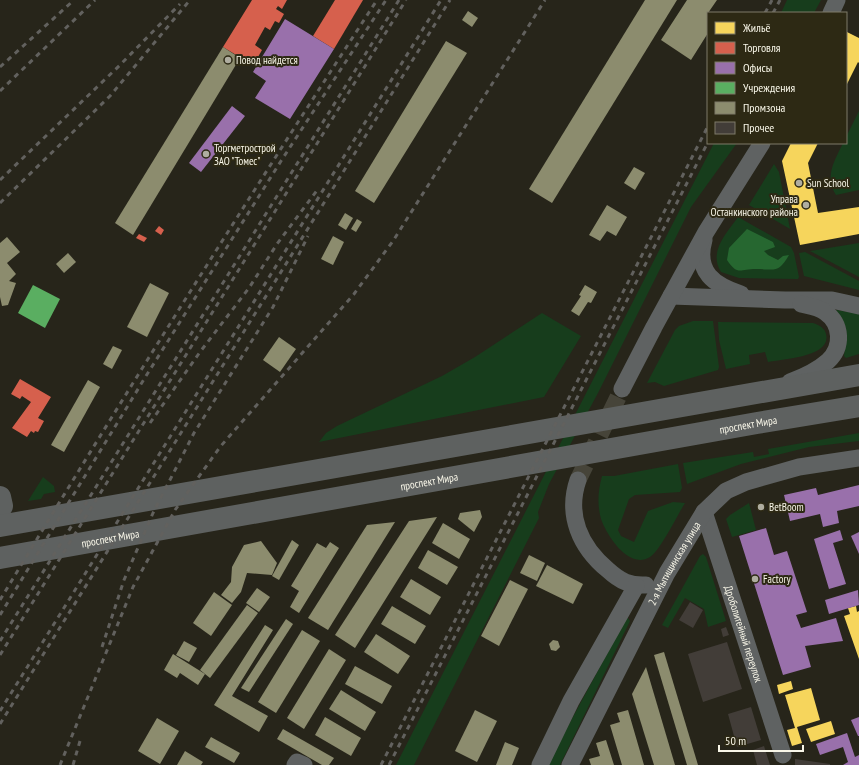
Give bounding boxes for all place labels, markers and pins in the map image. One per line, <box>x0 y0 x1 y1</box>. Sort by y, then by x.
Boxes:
place label: Повод найдется <box>236 53 298 67</box>
marker: Повод найдется <box>223 55 233 65</box>
place label: Торгметрострой ЗАО "Томес" <box>214 141 276 168</box>
marker: Торгметрострой ЗАО "Томес" <box>201 149 211 159</box>
place label: Sun School <box>807 176 850 190</box>
marker: Sun School <box>794 178 804 188</box>
place label: Управа Останкинского района <box>711 192 798 219</box>
marker: Управа Останкинского района <box>801 200 811 210</box>
place label: BetBoom <box>769 500 804 514</box>
marker: BetBoom <box>756 502 766 512</box>
place label: Factory <box>763 572 792 586</box>
marker: Factory <box>750 574 760 584</box>

